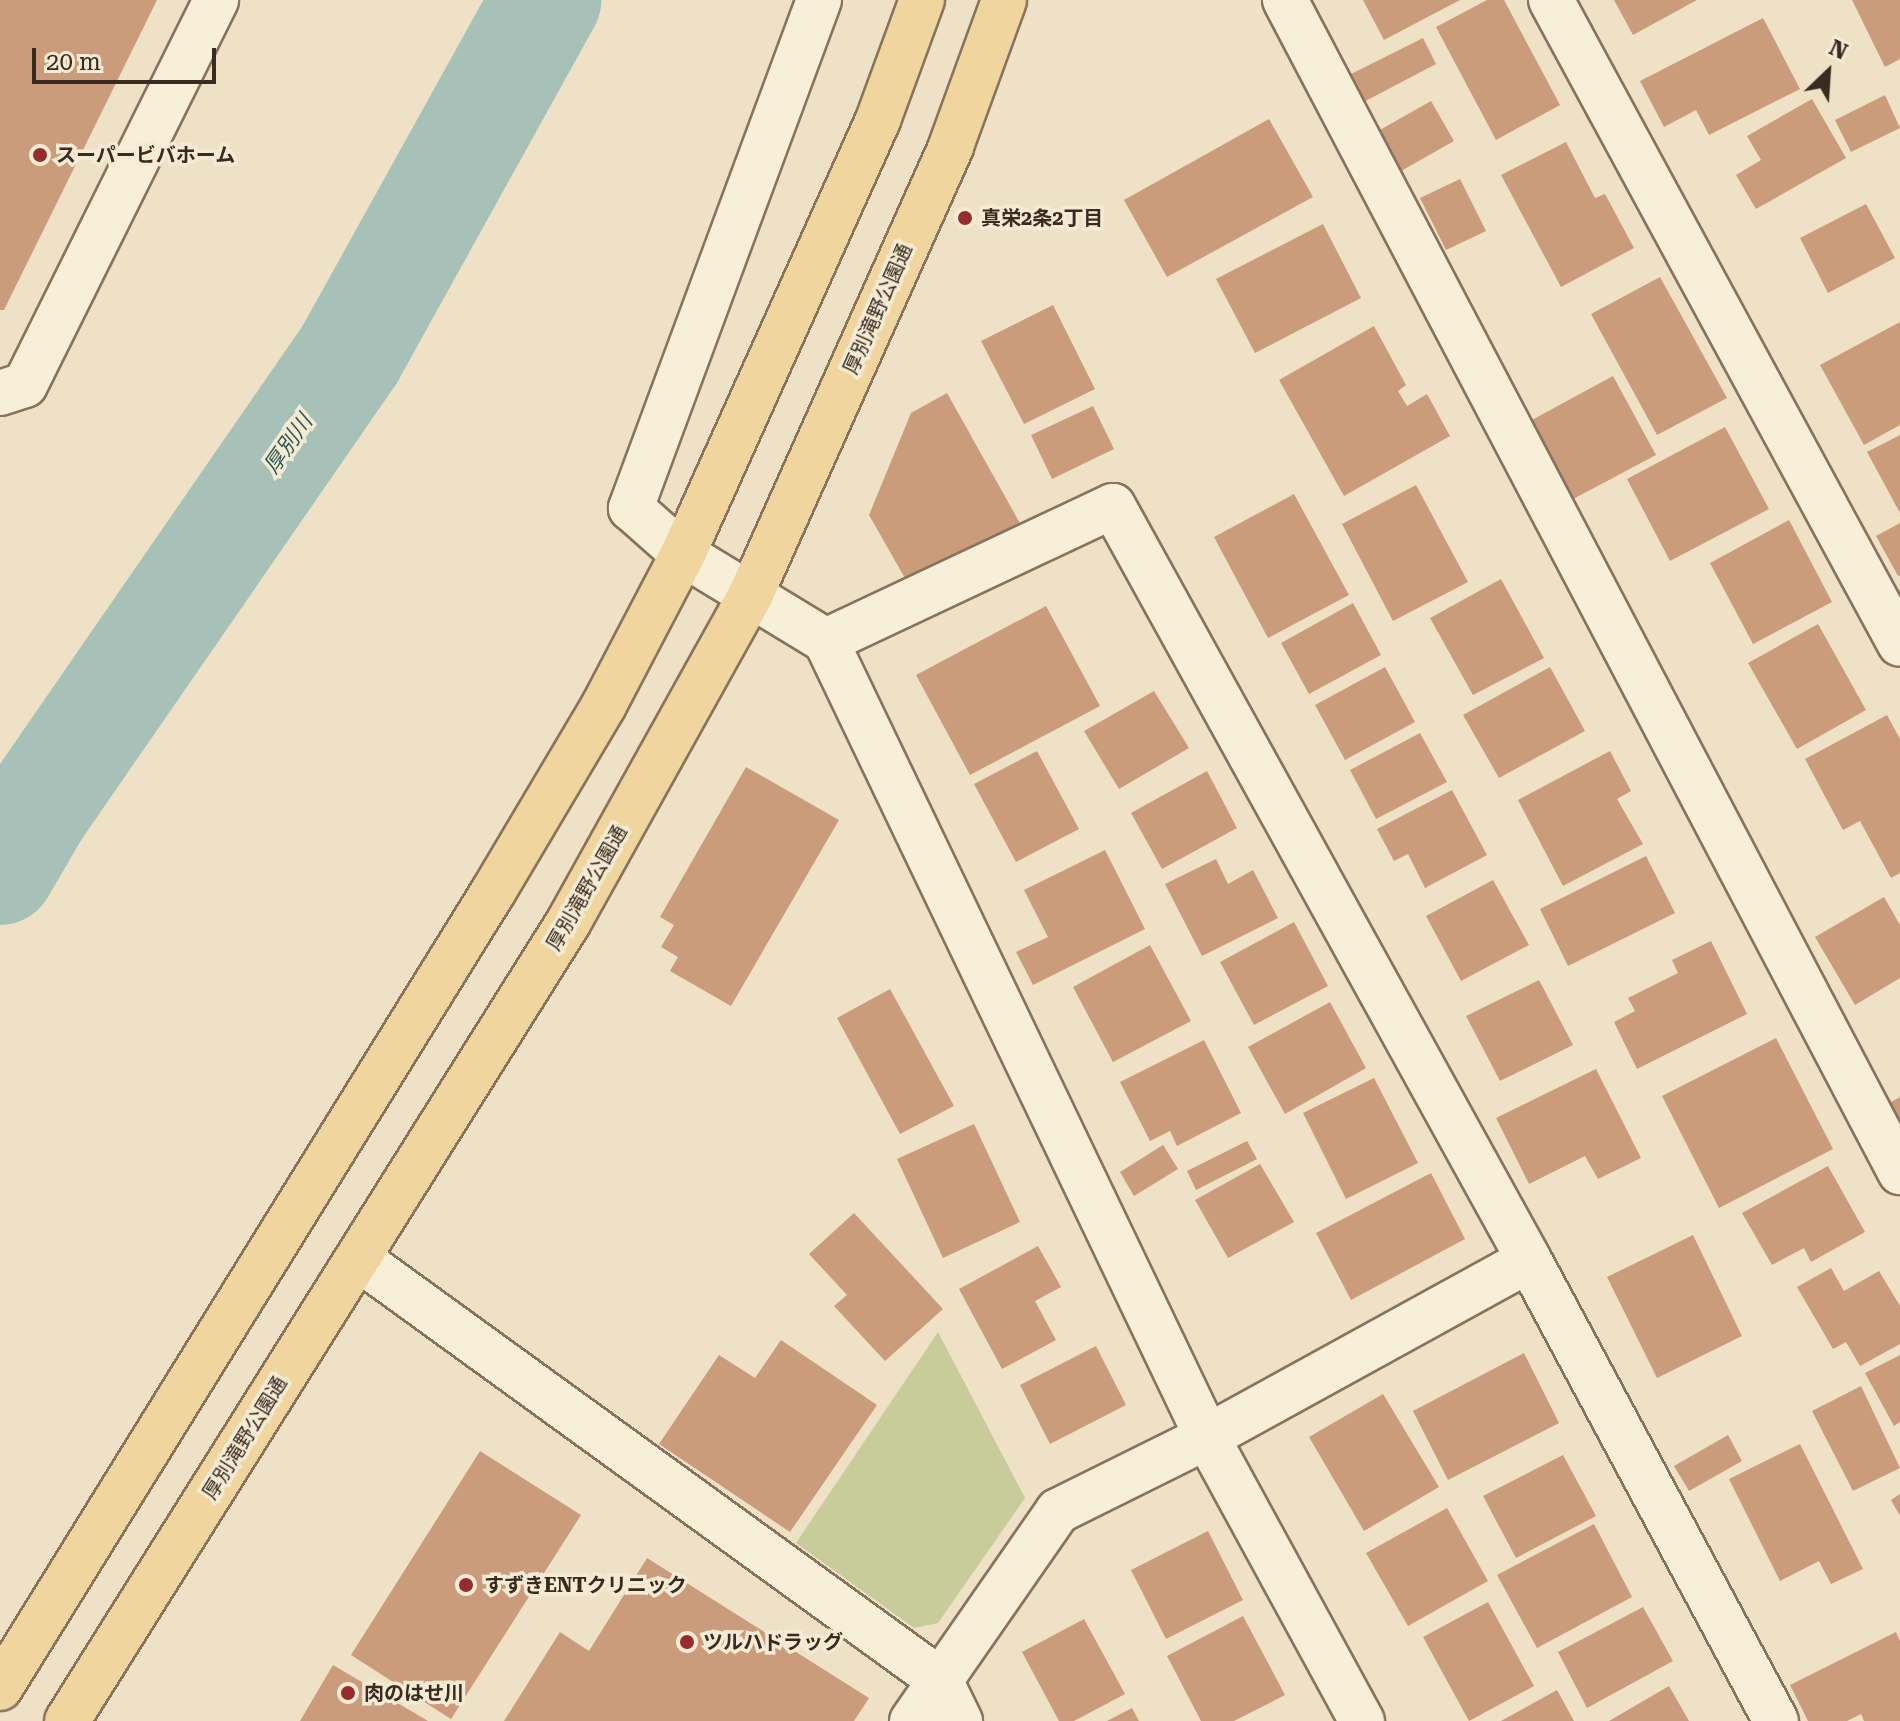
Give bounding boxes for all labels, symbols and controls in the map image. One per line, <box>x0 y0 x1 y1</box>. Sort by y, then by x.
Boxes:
scale bar <box>36 32 220 82</box>
north arrow <box>1788 32 1868 112</box>
text: N <box>1825 35 1851 65</box>
text: 20 m <box>46 48 101 76</box>
place label: スーパービバホーム <box>56 143 236 167</box>
marker: スーパービバホーム <box>31 146 49 164</box>
place label: 真栄2条2丁目 <box>981 206 1103 230</box>
marker: 真栄2条2丁目 <box>956 209 974 227</box>
street label: 厚別滝野公園通 <box>839 240 917 378</box>
water label: 厚別川 <box>258 409 318 479</box>
street label: 厚別滝野公園通 <box>542 821 632 955</box>
street label: 厚別滝野公園通 <box>198 1372 292 1504</box>
place label: すずきENTクリニック <box>484 1573 687 1597</box>
marker: すずきENTクリニック <box>455 1574 477 1596</box>
place label: ツルハドラッグ <box>703 1630 843 1654</box>
marker: ツルハドラッグ <box>678 1633 696 1651</box>
place label: 肉のはせ川 <box>364 1681 464 1705</box>
marker: 肉のはせ川 <box>339 1684 357 1702</box>

